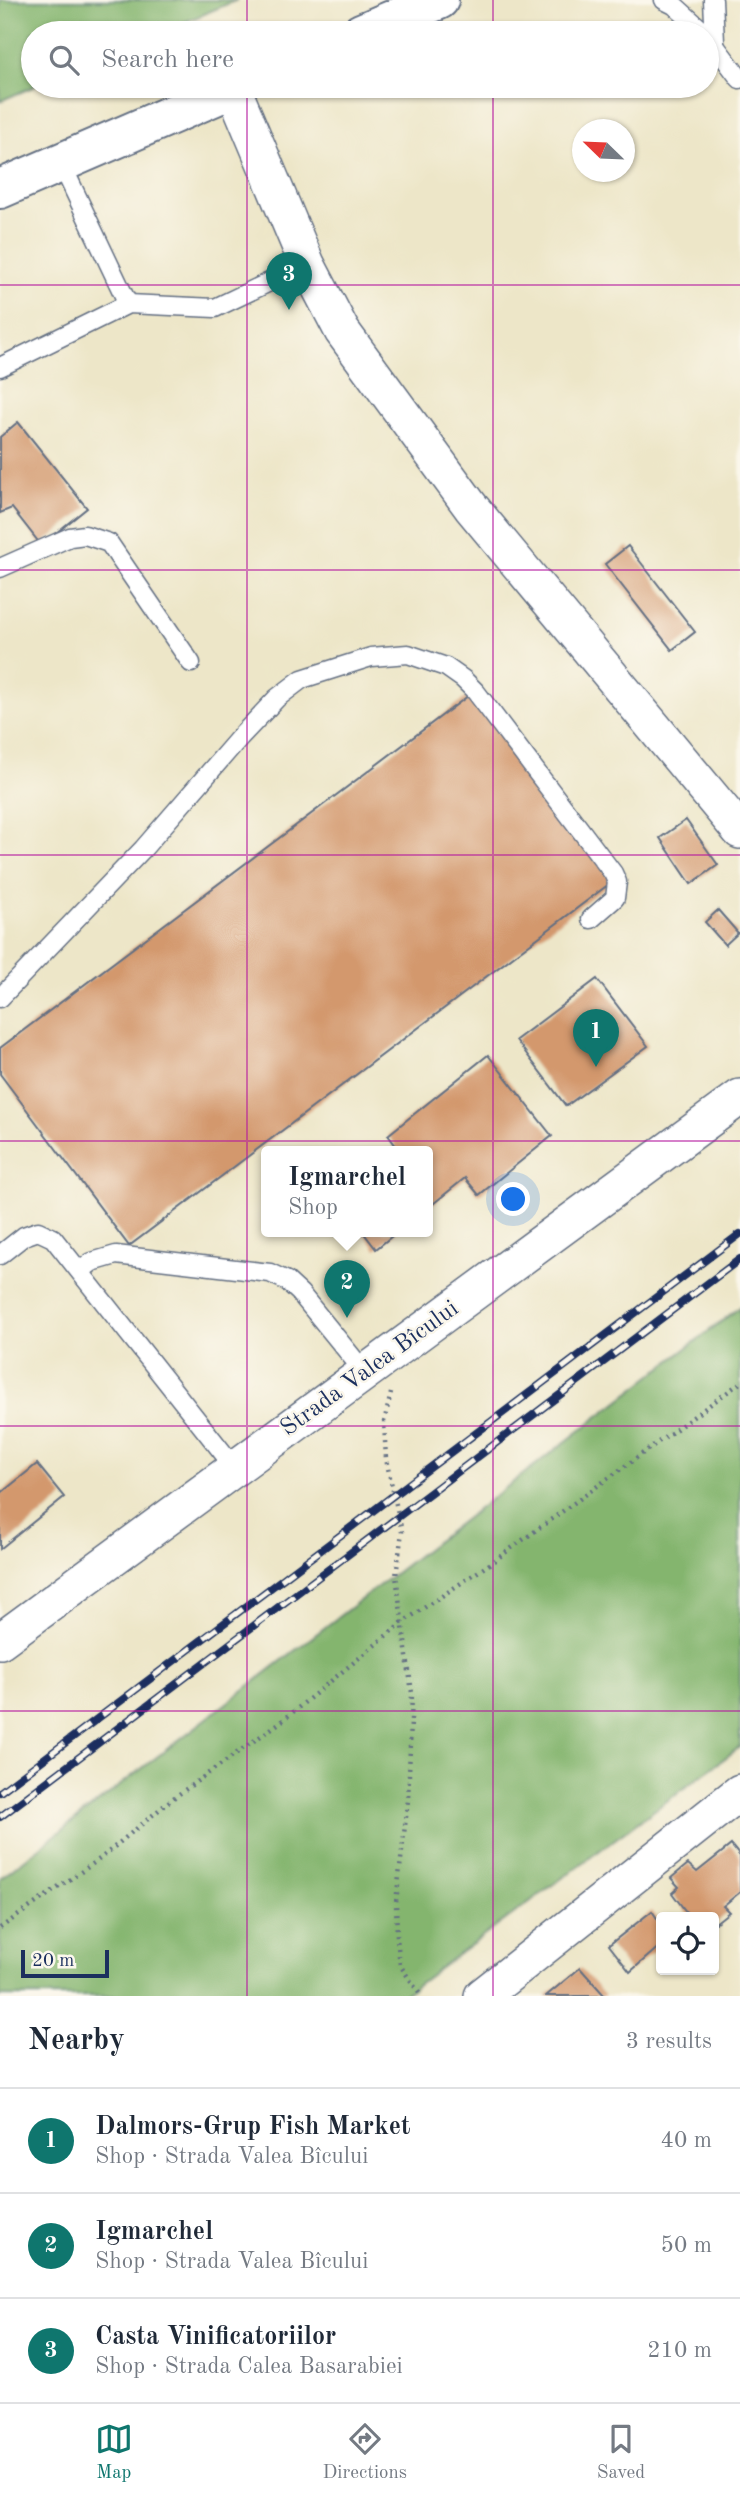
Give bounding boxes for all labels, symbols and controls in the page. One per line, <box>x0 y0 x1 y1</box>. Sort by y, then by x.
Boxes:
search box <box>21 21 719 98</box>
icon: search <box>45 41 83 79</box>
text: Search here <box>101 47 234 73</box>
north arrow <box>572 119 635 182</box>
pin: 3 <box>266 252 312 310</box>
pin: 1 <box>573 1009 619 1067</box>
popup <box>261 1146 433 1237</box>
text: Igmarchel <box>288 1165 406 1191</box>
your location <box>496 1182 530 1216</box>
text: Shop <box>288 1196 338 1219</box>
pin: 2 <box>324 1260 370 1318</box>
street label: Strada Valea Bîcului <box>277 1297 463 1441</box>
map controls <box>656 1912 719 1975</box>
button: locate <box>656 1912 719 1975</box>
scale bar <box>21 1947 108 1979</box>
text: 20 m <box>32 1952 74 1971</box>
text: Nearby <box>28 2026 125 2056</box>
text: 3 results <box>626 2030 712 2053</box>
text: Dalmors-Grup Fish Market <box>95 2114 410 2140</box>
text: 1 <box>44 2129 58 2152</box>
text: 40 m <box>661 2129 712 2152</box>
text: Shop · Strada Valea Bîcului <box>95 2145 369 2168</box>
text: Igmarchel <box>95 2219 213 2245</box>
text: 2 <box>44 2234 58 2257</box>
text: 50 m <box>661 2234 712 2257</box>
text: Shop · Strada Valea Bîcului <box>95 2250 369 2273</box>
text: Casta Vinificatoriilor <box>95 2324 336 2350</box>
text: 3 <box>44 2339 58 2362</box>
text: 210 m <box>647 2339 712 2362</box>
text: Shop · Strada Calea Basarabiei <box>95 2355 403 2378</box>
tab: Map <box>95 2420 133 2485</box>
tab: Directions <box>323 2420 407 2485</box>
tab: Saved <box>597 2420 645 2485</box>

